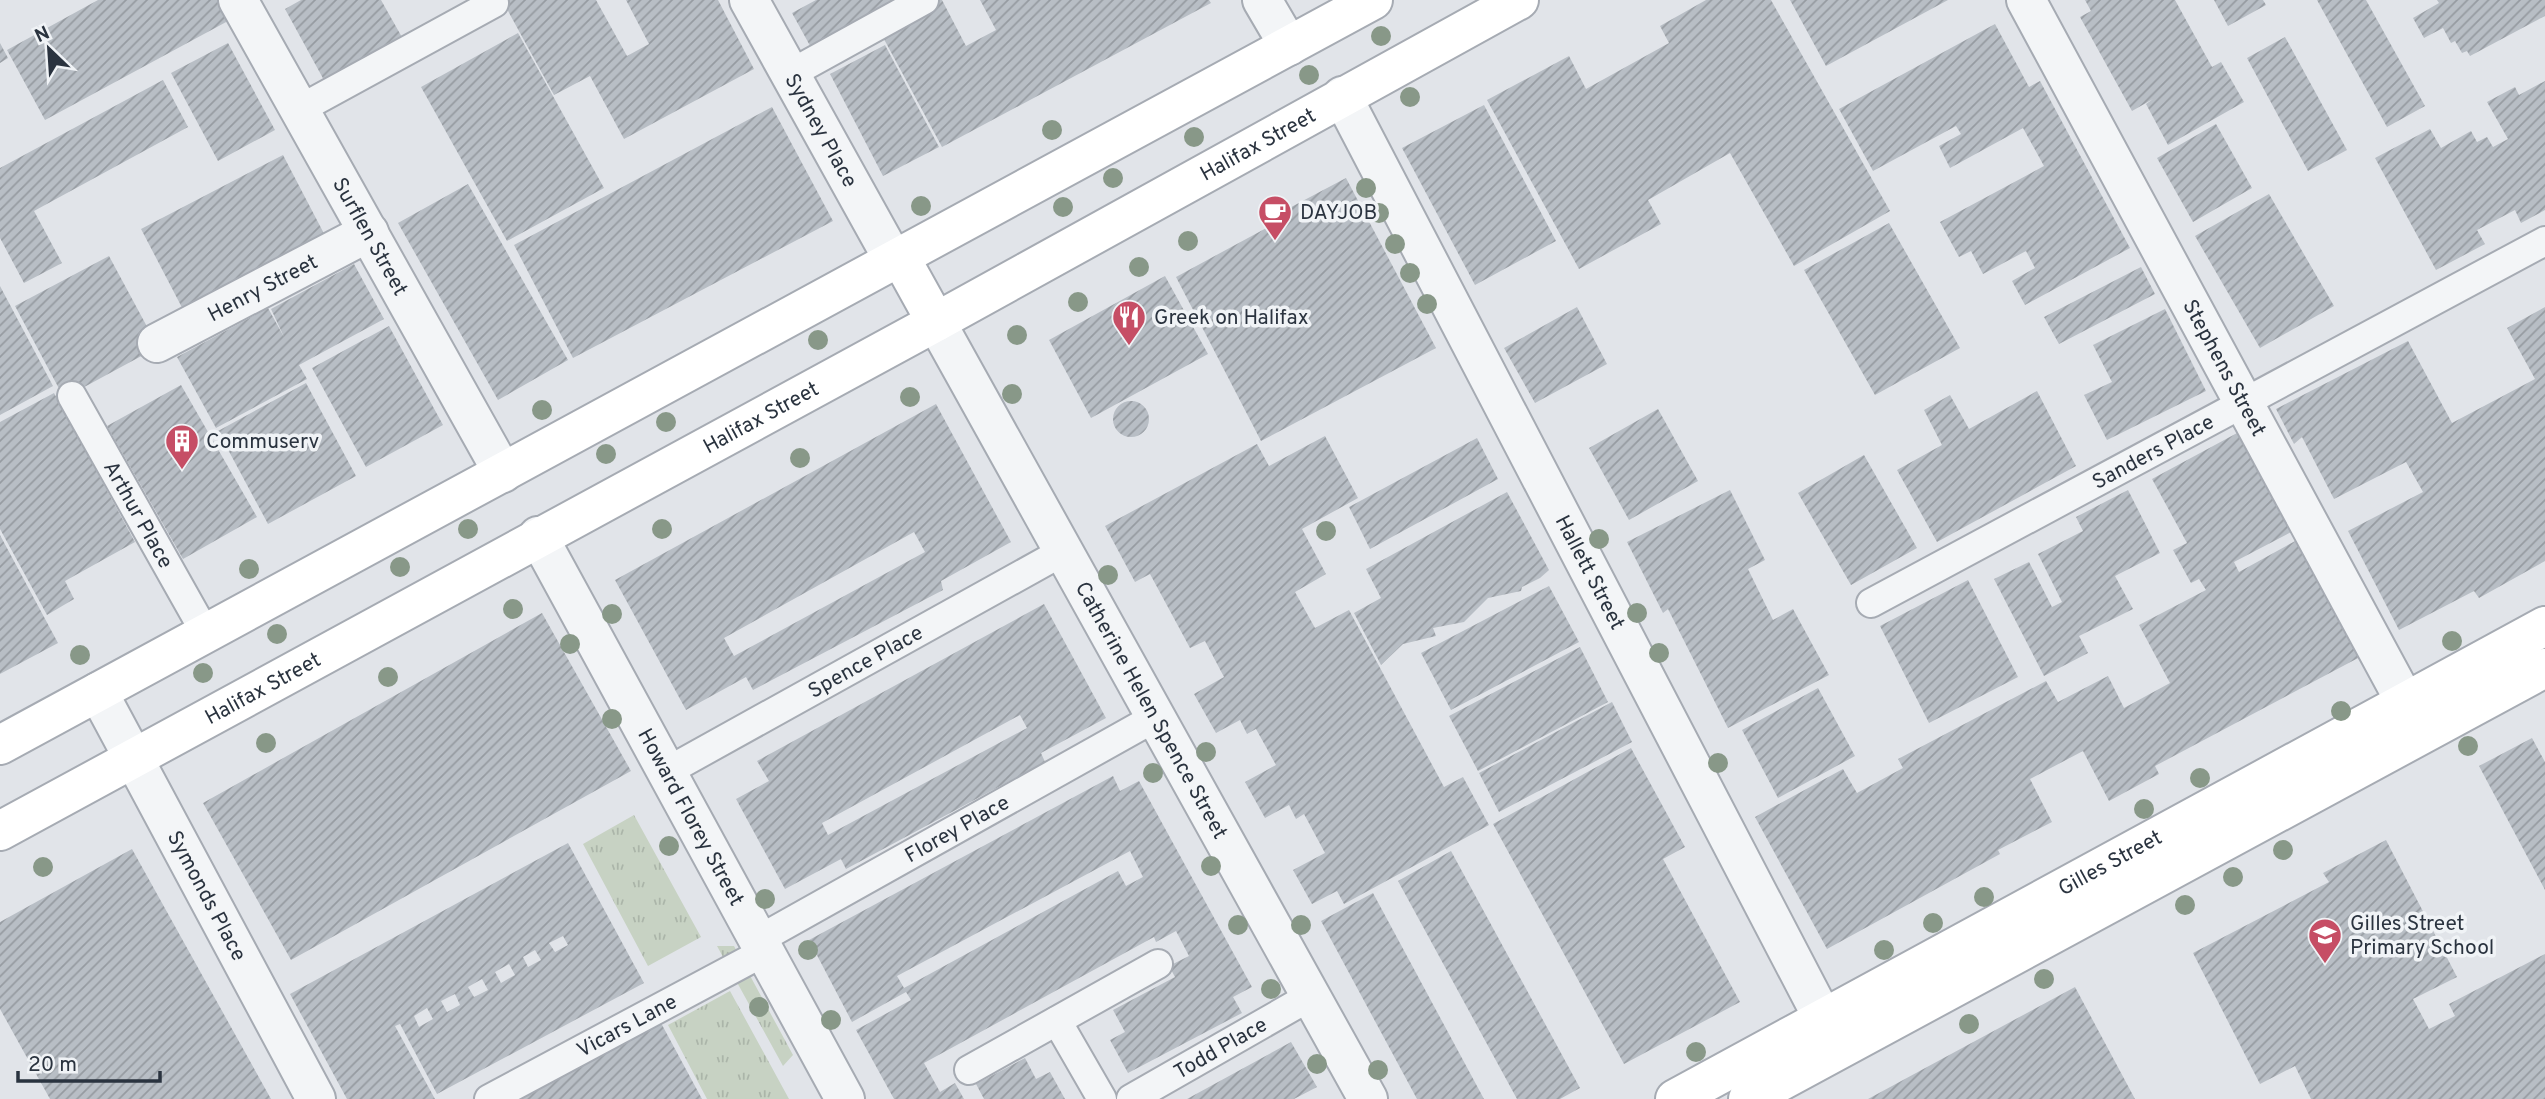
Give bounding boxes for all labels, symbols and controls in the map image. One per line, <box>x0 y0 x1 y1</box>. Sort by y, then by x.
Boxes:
north arrow <box>14 14 84 84</box>
text: N <box>31 22 54 49</box>
street label: Sydney Place <box>778 69 862 193</box>
street label: Halifax Street <box>1196 103 1321 188</box>
street label: Surflen Street <box>325 173 413 301</box>
cafe icon: DAYJOB <box>1256 193 1294 242</box>
place label: DAYJOB <box>1300 200 1377 227</box>
street label: Henry Street <box>203 249 323 329</box>
street label: Stephens Street <box>2175 295 2271 442</box>
restaurant icon: Greek on Halifax <box>1110 298 1148 347</box>
place label: Greek on Halifax <box>1154 305 1309 332</box>
street label: Halifax Street <box>699 376 824 461</box>
street label: Sanders Place <box>2088 409 2219 497</box>
building icon: Commuserv <box>163 422 201 471</box>
place label: Commuserv <box>206 429 319 456</box>
street label: Arthur Place <box>96 457 178 574</box>
street label: Hallett Street <box>1548 511 1630 635</box>
street label: Catherine Helen Spence Street <box>1068 577 1233 844</box>
street label: Spence Place <box>804 620 928 705</box>
street label: Halifax Street <box>201 647 326 732</box>
street label: Howard Florey Street <box>631 724 749 911</box>
street label: Florey Place <box>901 790 1015 870</box>
street label: Gilles Street <box>2054 825 2167 903</box>
street label: Symonds Place <box>160 826 252 966</box>
place label: Gilles Street Primary School <box>2350 911 2494 962</box>
school or university icon: Gilles Street Primary School <box>2306 916 2344 965</box>
street label: Vicars Lane <box>572 989 682 1065</box>
street label: Todd Place <box>1170 1012 1273 1086</box>
scale bar <box>18 1040 159 1084</box>
text: 20 m <box>28 1052 77 1079</box>

